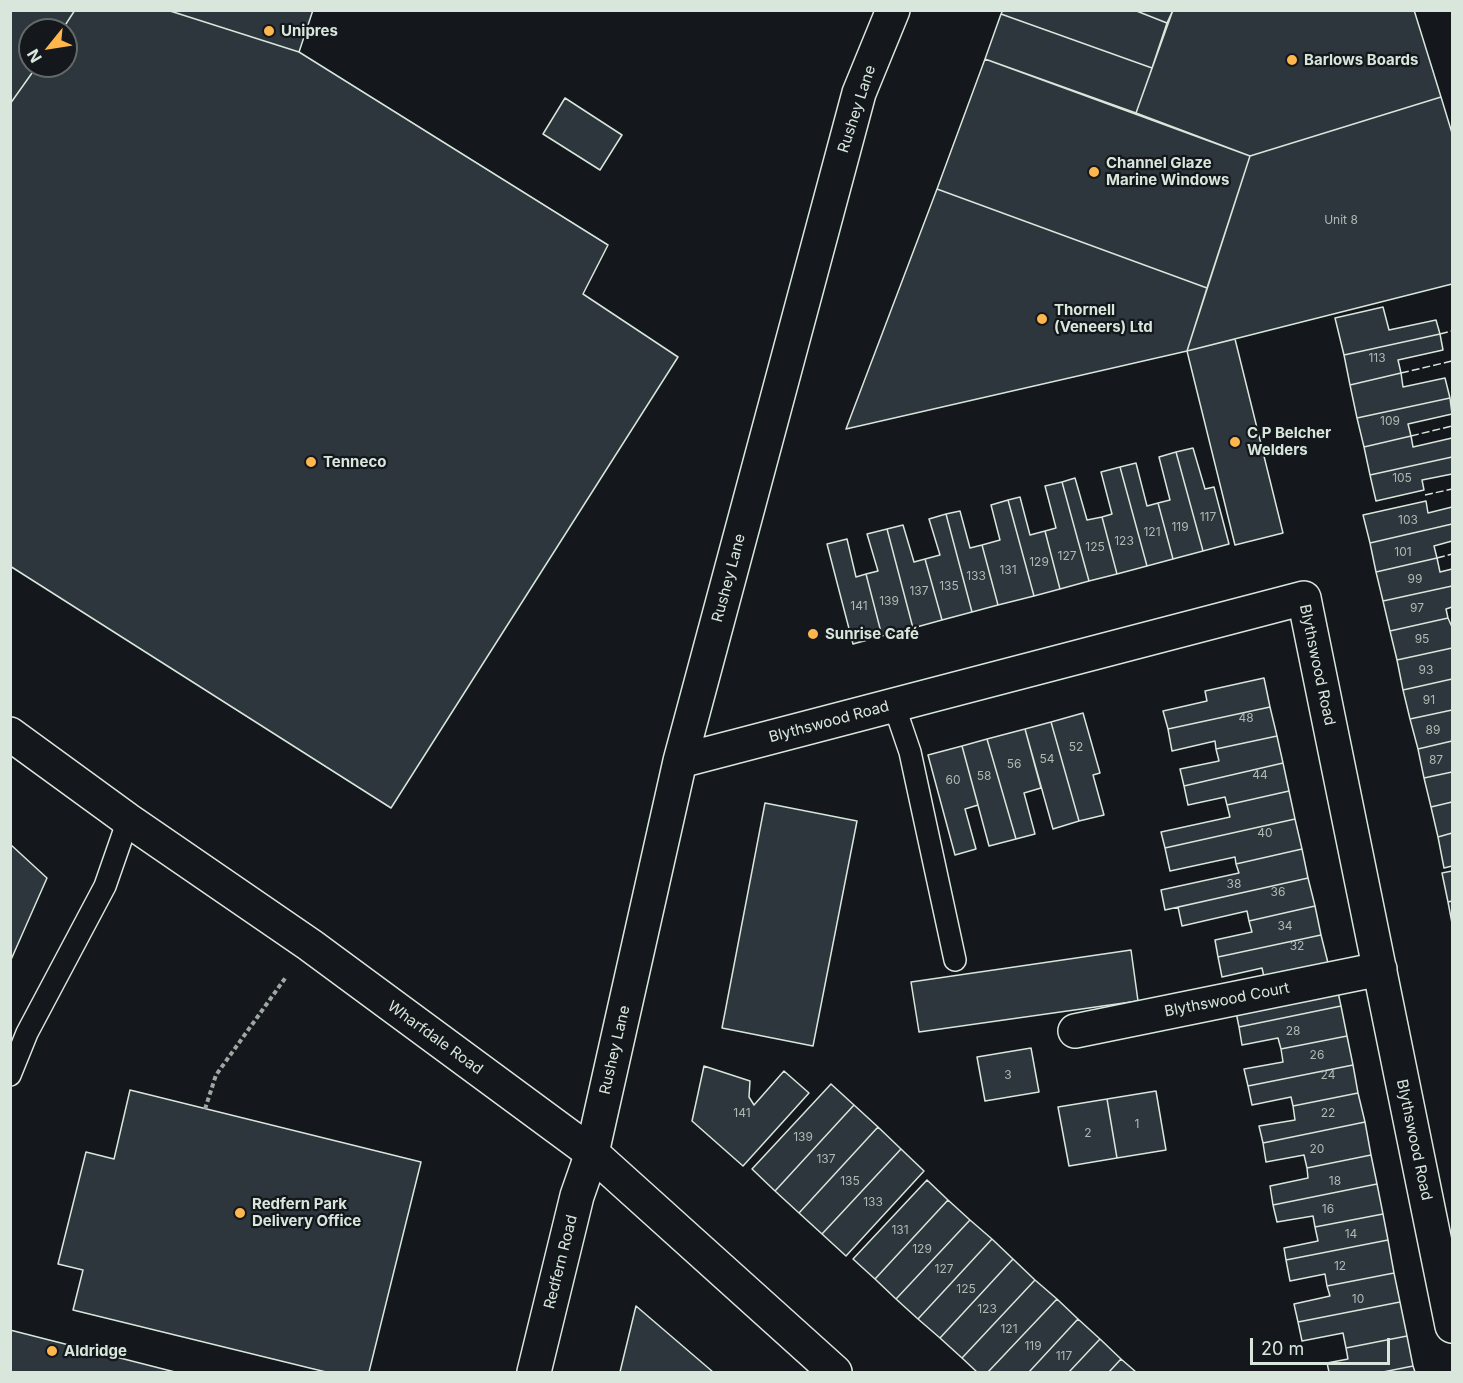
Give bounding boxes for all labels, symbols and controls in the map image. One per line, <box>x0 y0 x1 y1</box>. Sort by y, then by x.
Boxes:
north arrow <box>18 18 78 78</box>
place label: Unipres <box>281 22 338 40</box>
marker: Unipres <box>262 24 276 38</box>
text: N <box>22 46 46 66</box>
place label: Barlows Boards <box>1304 51 1418 69</box>
marker: Barlows Boards <box>1285 53 1299 67</box>
street label: Rushey Lane <box>834 63 880 155</box>
place label: Channel Glaze Marine Windows <box>1106 154 1229 189</box>
marker: Channel Glaze Marine Windows <box>1087 165 1101 179</box>
house number: Unit 8 <box>1324 213 1358 227</box>
place label: Thornell (Veneers) Ltd <box>1054 301 1153 336</box>
marker: Thornell (Veneers) Ltd <box>1035 312 1049 326</box>
house number: 113 <box>1368 351 1386 365</box>
house number: 109 <box>1380 414 1400 428</box>
place label: C P Belcher Welders <box>1247 424 1331 459</box>
marker: C P Belcher Welders <box>1228 435 1242 449</box>
place label: Tenneco <box>323 453 386 471</box>
marker: Tenneco <box>304 455 318 469</box>
house number: 105 <box>1392 471 1412 485</box>
house number: 117 <box>1200 510 1216 524</box>
house number: 103 <box>1398 513 1418 527</box>
house number: 119 <box>1171 520 1189 534</box>
house number: 121 <box>1143 525 1161 539</box>
street label: Rushey Lane <box>709 532 749 624</box>
house number: 123 <box>1114 534 1134 548</box>
house number: 125 <box>1085 540 1105 554</box>
house number: 101 <box>1394 545 1412 559</box>
house number: 127 <box>1058 549 1076 563</box>
house number: 129 <box>1029 555 1049 569</box>
house number: 131 <box>999 563 1017 577</box>
house number: 133 <box>966 569 986 583</box>
house number: 99 <box>1408 572 1422 586</box>
house number: 135 <box>939 579 959 593</box>
house number: 137 <box>909 584 929 598</box>
house number: 139 <box>879 594 899 608</box>
house number: 141 <box>850 599 868 613</box>
house number: 97 <box>1410 601 1424 615</box>
street label: Blythswood Road <box>1295 603 1339 727</box>
place label: Sunrise Café <box>825 625 919 643</box>
marker: Sunrise Café <box>806 627 820 641</box>
house number: 95 <box>1415 632 1429 646</box>
house number: 93 <box>1419 663 1433 677</box>
house number: 91 <box>1423 693 1435 707</box>
street label: Blythswood Road <box>767 697 891 747</box>
house number: 48 <box>1238 711 1254 725</box>
house number: 89 <box>1426 723 1440 737</box>
house number: 52 <box>1069 740 1083 754</box>
house number: 54 <box>1039 752 1055 766</box>
house number: 87 <box>1429 753 1443 767</box>
house number: 56 <box>1007 757 1021 771</box>
house number: 44 <box>1252 768 1268 782</box>
house number: 58 <box>977 769 991 783</box>
house number: 60 <box>945 773 961 787</box>
house number: 40 <box>1257 826 1273 840</box>
house number: 38 <box>1227 877 1241 891</box>
house number: 36 <box>1271 885 1285 899</box>
house number: 34 <box>1277 919 1293 933</box>
house number: 32 <box>1290 939 1304 953</box>
street label: Blythswood Court <box>1163 979 1291 1021</box>
street label: Wharfdale Road <box>384 997 486 1079</box>
street label: Rushey Lane <box>596 1004 634 1096</box>
house number: 28 <box>1286 1024 1300 1038</box>
house number: 26 <box>1310 1048 1324 1062</box>
house number: 3 <box>1004 1068 1012 1082</box>
house number: 24 <box>1321 1068 1335 1082</box>
street label: Blythswood Road <box>1392 1078 1436 1202</box>
house number: 141 <box>733 1106 751 1120</box>
house number: 22 <box>1321 1106 1335 1120</box>
house number: 1 <box>1135 1117 1139 1131</box>
house number: 2 <box>1084 1126 1092 1140</box>
house number: 139 <box>793 1130 813 1144</box>
house number: 20 <box>1310 1142 1324 1156</box>
house number: 137 <box>816 1152 836 1166</box>
house number: 135 <box>840 1174 860 1188</box>
house number: 18 <box>1329 1174 1341 1188</box>
place label: Redfern Park Delivery Office <box>252 1195 361 1230</box>
house number: 133 <box>863 1195 883 1209</box>
house number: 16 <box>1322 1202 1334 1216</box>
marker: Redfern Park Delivery Office <box>233 1206 247 1220</box>
street label: Redfern Road <box>541 1213 581 1311</box>
house number: 131 <box>891 1223 909 1237</box>
house number: 14 <box>1345 1227 1357 1241</box>
house number: 129 <box>912 1242 932 1256</box>
house number: 12 <box>1334 1259 1346 1273</box>
house number: 127 <box>935 1262 953 1276</box>
house number: 125 <box>956 1282 976 1296</box>
house number: 10 <box>1352 1292 1364 1306</box>
house number: 123 <box>977 1302 997 1316</box>
house number: 121 <box>1000 1322 1018 1336</box>
scale bar <box>1253 1326 1392 1364</box>
text: 20 m <box>1261 1338 1304 1359</box>
house number: 119 <box>1024 1339 1042 1353</box>
place label: Aldridge <box>64 1342 127 1360</box>
marker: Aldridge <box>45 1344 59 1358</box>
house number: 117 <box>1056 1349 1072 1363</box>

